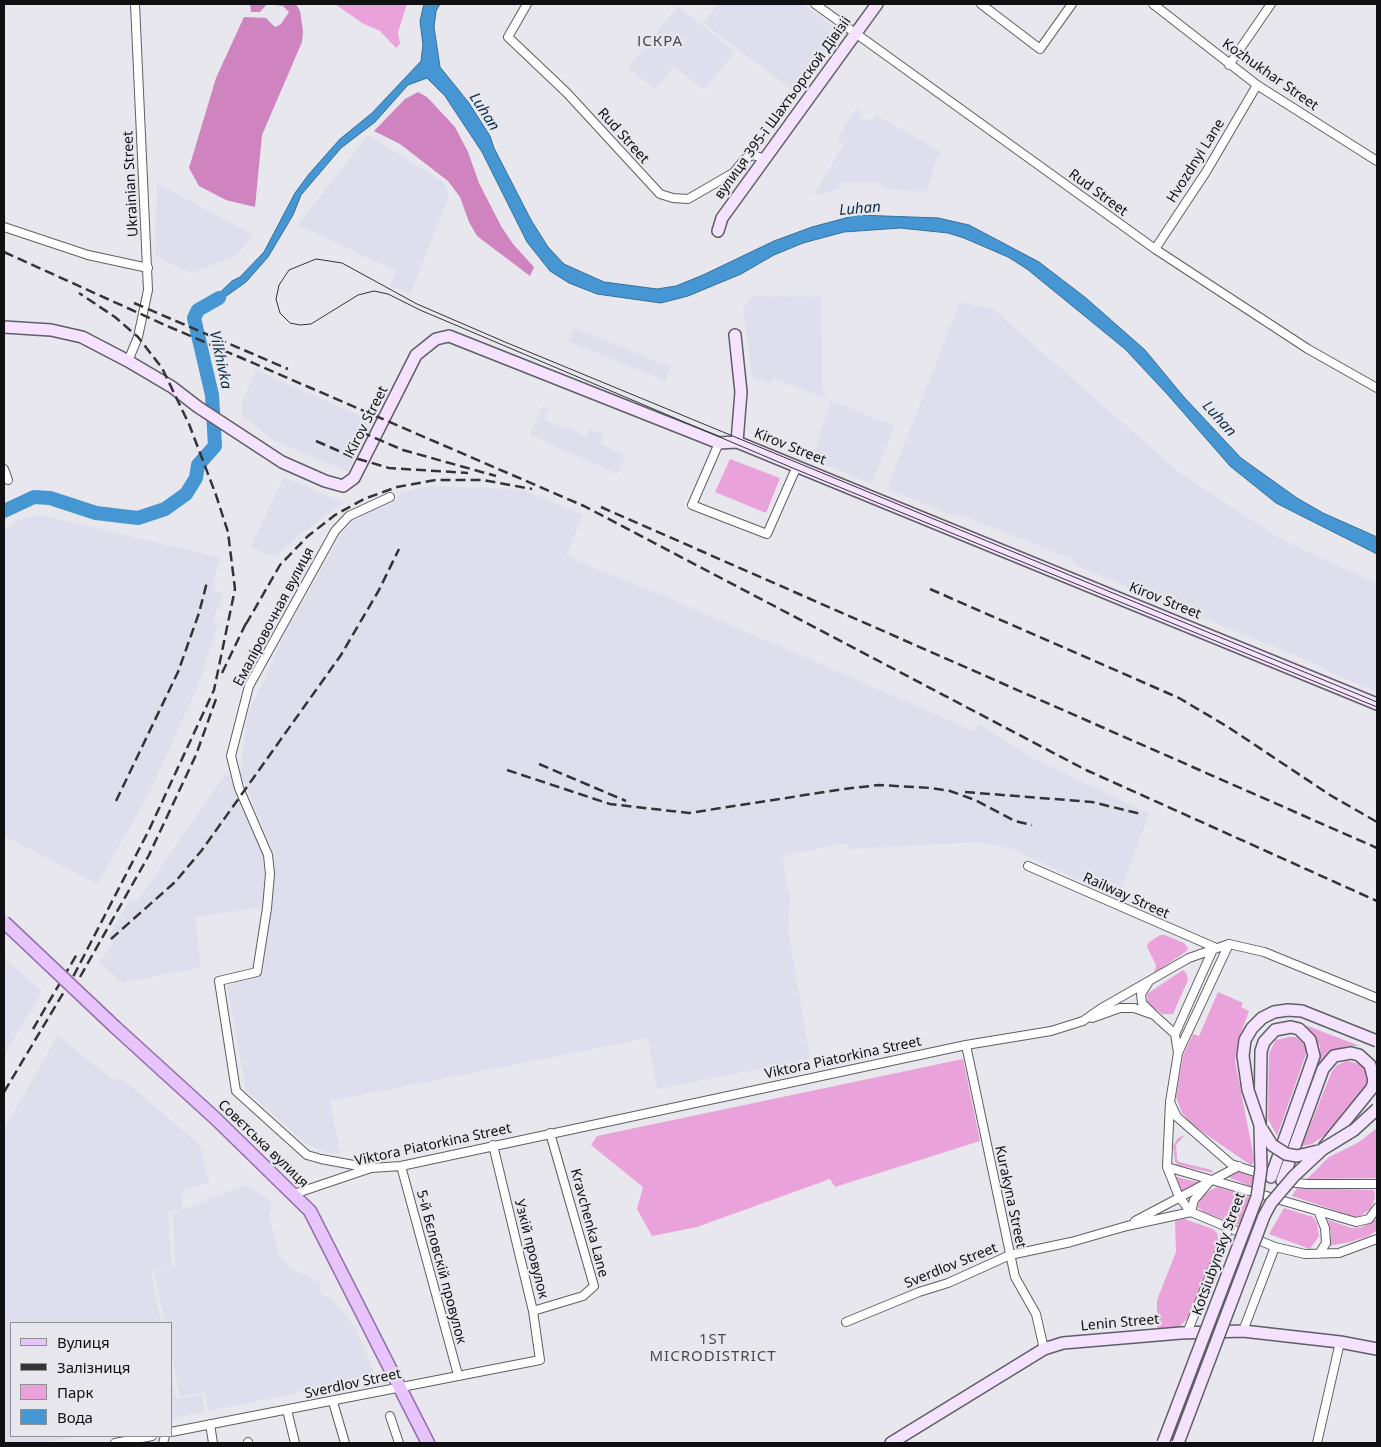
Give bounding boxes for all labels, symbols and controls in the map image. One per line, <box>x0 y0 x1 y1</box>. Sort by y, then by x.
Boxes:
street label: вулиця 395-ї Шахтьорской Дівізіі <box>711 14 855 202</box>
district label: ІСКРА <box>636 33 684 51</box>
street label: Kozhukhar Street <box>1219 36 1321 114</box>
water label: Luhan <box>465 90 503 134</box>
street label: Rud Street <box>594 105 652 167</box>
street label: Hvozdnyi Lane <box>1163 116 1229 206</box>
street label: Ukrainian Street <box>120 131 142 237</box>
street label: Rud Street <box>1065 166 1131 220</box>
water label: Luhan <box>838 198 882 220</box>
water label: Vilkhivka <box>205 329 235 391</box>
street label: Kirov Street <box>342 383 392 459</box>
water label: Luhan <box>1198 397 1240 441</box>
street label: Kirov Street <box>752 425 828 469</box>
street label: Емаліровочная вулиця <box>230 545 318 689</box>
street label: Kirov Street <box>1127 579 1203 623</box>
street label: Railway Street <box>1080 870 1172 922</box>
street label: Viktora Piatorkina Street <box>763 1033 923 1083</box>
street label: Совєтська вулиця <box>214 1097 312 1191</box>
street label: Viktora Piatorkina Street <box>353 1120 513 1170</box>
street label: Kurakyna Street <box>991 1144 1029 1250</box>
street label: Kravchenka Lane <box>566 1167 612 1279</box>
street label: 5-й Бєловскій провулок <box>412 1188 470 1346</box>
street label: Kotsiubynsky Street <box>1189 1190 1249 1318</box>
street label: Узкій провулок <box>511 1197 551 1301</box>
street label: Sverdlov Street <box>902 1240 1000 1292</box>
street label: Lenin Street <box>1080 1311 1160 1335</box>
legend <box>10 1322 172 1437</box>
district label: 1ST MICRODISTRICT <box>648 1331 778 1366</box>
text: Вулиця <box>57 1332 110 1352</box>
text: Залізниця <box>57 1357 130 1377</box>
street label: Sverdlov Street <box>303 1366 403 1402</box>
text: Парк <box>57 1382 93 1402</box>
text: Вода <box>57 1407 93 1427</box>

